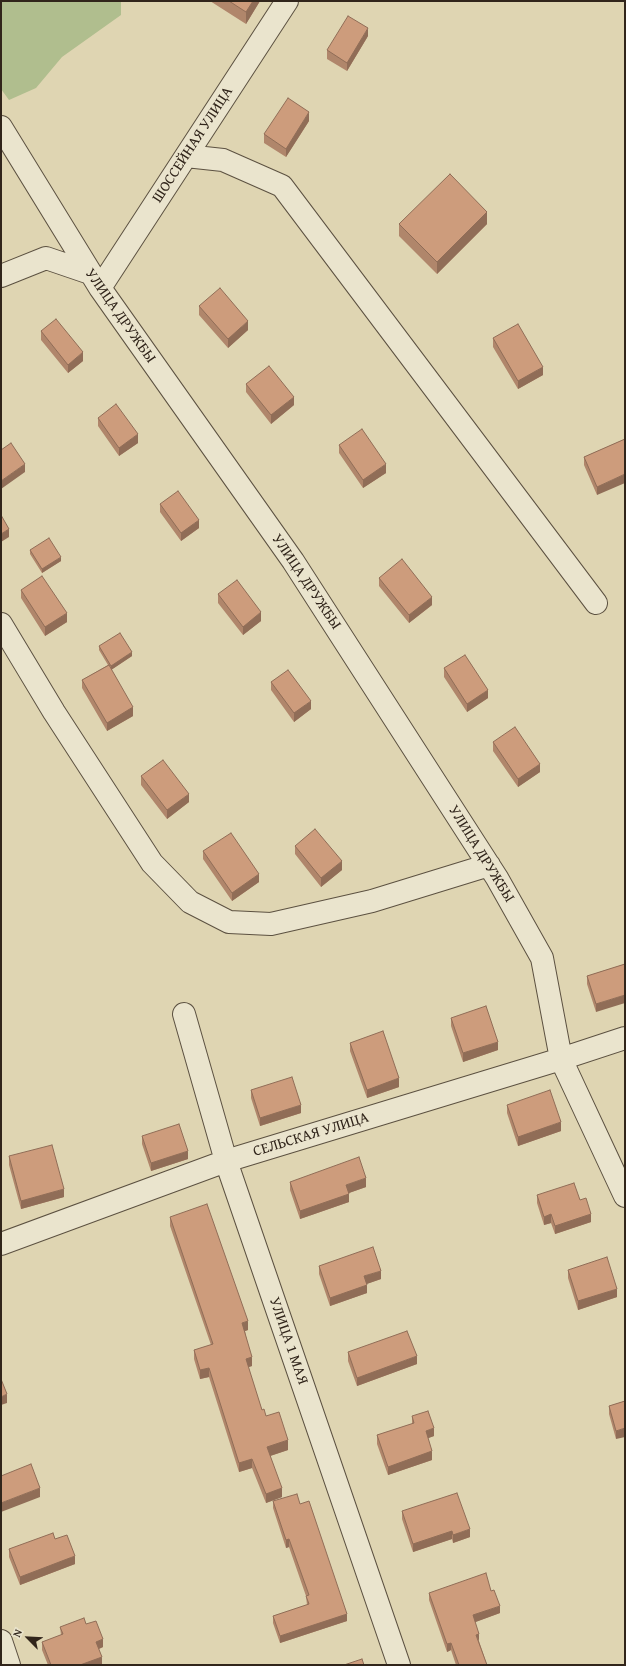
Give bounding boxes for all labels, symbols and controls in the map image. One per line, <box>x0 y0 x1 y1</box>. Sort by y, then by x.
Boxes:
street label: ШОССЕЙНАЯ УЛИЦА <box>149 84 237 206</box>
street label: УЛИЦА ДРУЖБЫ <box>81 265 159 367</box>
street label: УЛИЦА ДРУЖБЫ <box>267 531 345 633</box>
street label: УЛИЦА ДРУЖБЫ <box>444 802 518 906</box>
street label: СЕЛЬСКАЯ УЛИЦА <box>251 1109 371 1161</box>
street label: УЛИЦА 1 МАЯ <box>265 1295 311 1387</box>
north arrow <box>8 1618 48 1658</box>
text: N <box>8 1627 26 1640</box>

